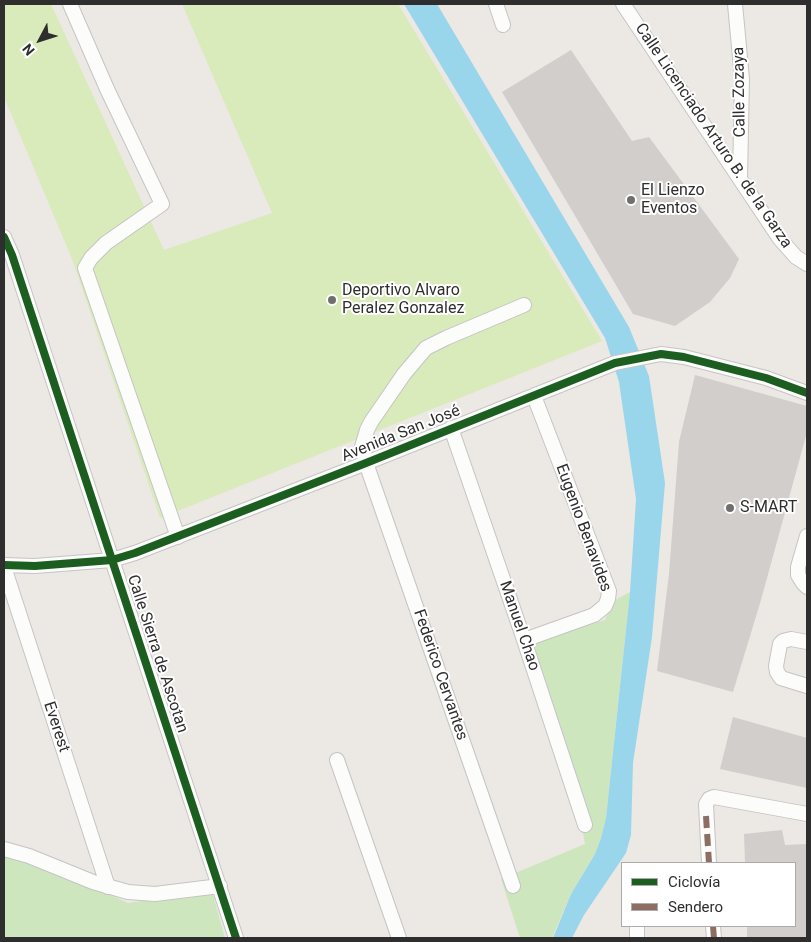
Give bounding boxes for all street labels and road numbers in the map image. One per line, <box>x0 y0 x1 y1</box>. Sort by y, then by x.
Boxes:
street label: Calle Licenciado Arturo B. de la Garza <box>630 20 796 252</box>
street label: Calle Zozaya <box>730 47 750 137</box>
street label: Avenida San José <box>339 401 463 467</box>
street label: Eugenio Benavides <box>551 462 615 594</box>
street label: Calle Sierra de Ascotan <box>122 573 192 735</box>
street label: Manuel Chao <box>495 579 543 673</box>
street label: Federico Cervantes <box>409 607 471 743</box>
street label: Everest <box>39 699 73 755</box>

